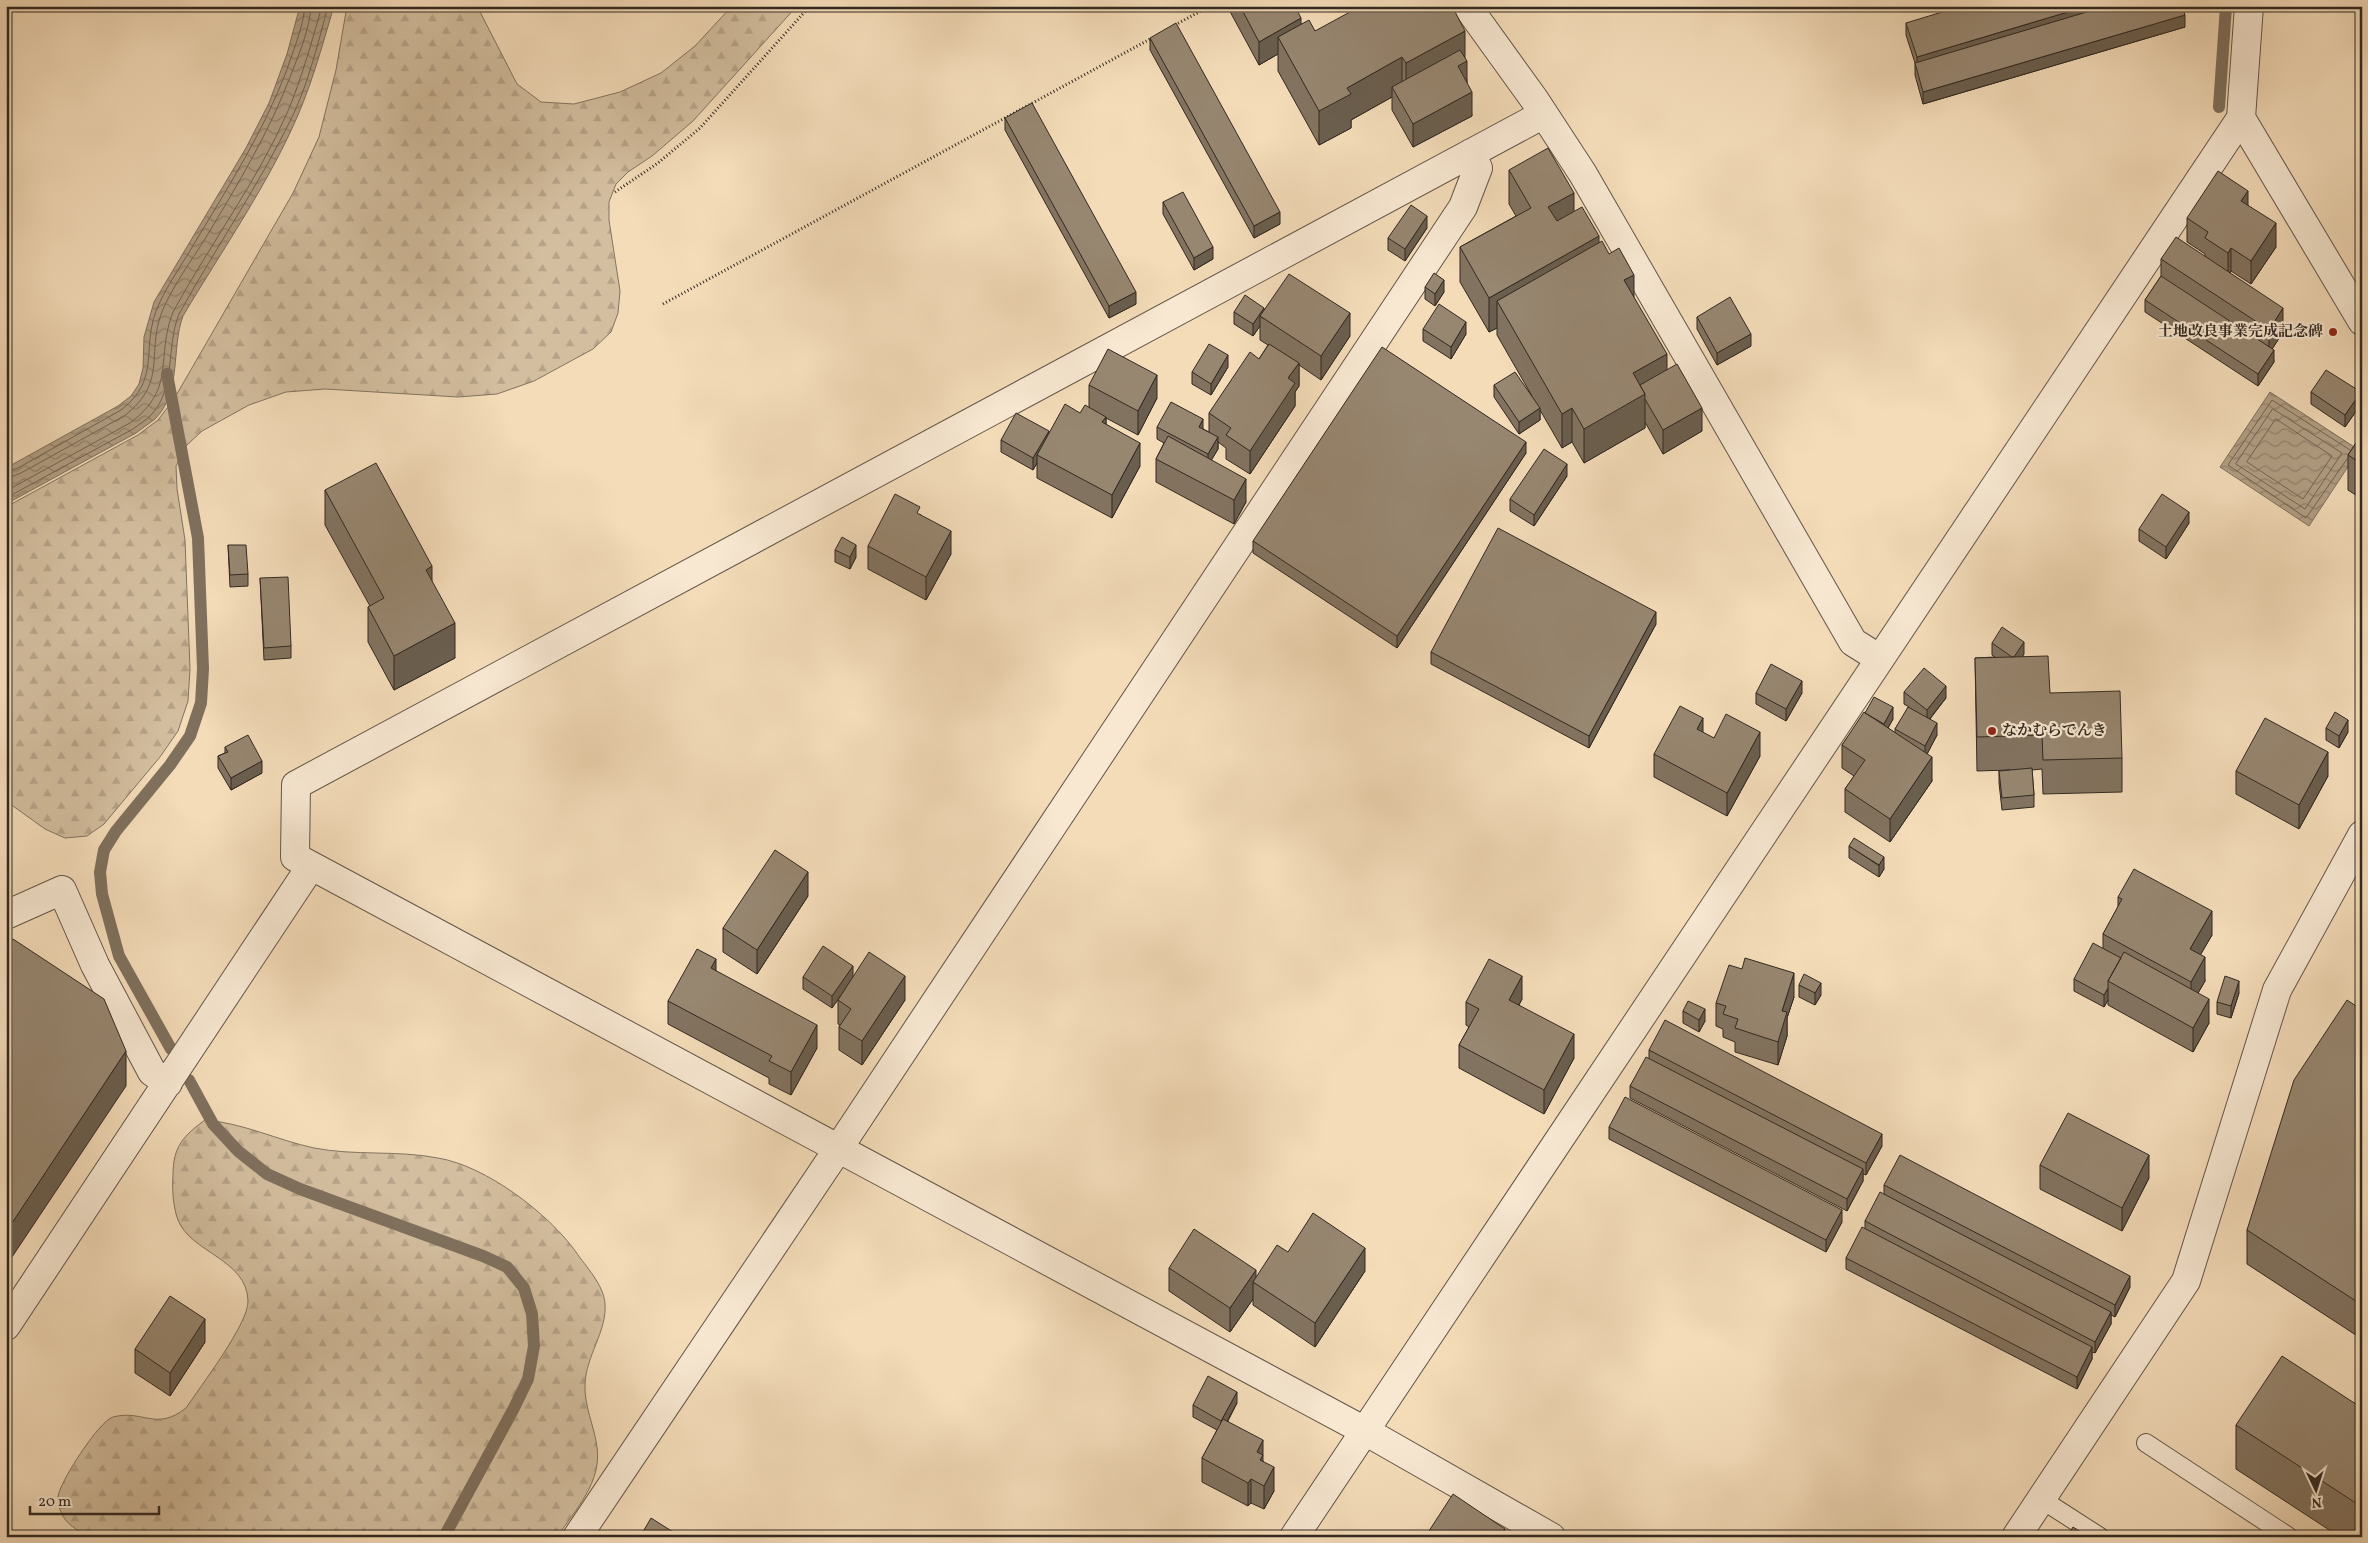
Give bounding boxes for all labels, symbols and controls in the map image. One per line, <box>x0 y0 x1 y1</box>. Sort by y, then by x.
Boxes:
place label: 土地改良事業完成記念碑 <box>2158 322 2323 343</box>
marker: 土地改良事業完成記念碑 <box>2327 326 2339 338</box>
place label: なかむらでんき <box>2002 721 2107 742</box>
marker: なかむらでんき <box>1986 725 1998 737</box>
north arrow <box>2290 1466 2340 1516</box>
scale bar <box>30 1483 159 1515</box>
text: 20 m <box>38 1492 71 1513</box>
text: N <box>2311 1492 2323 1511</box>

